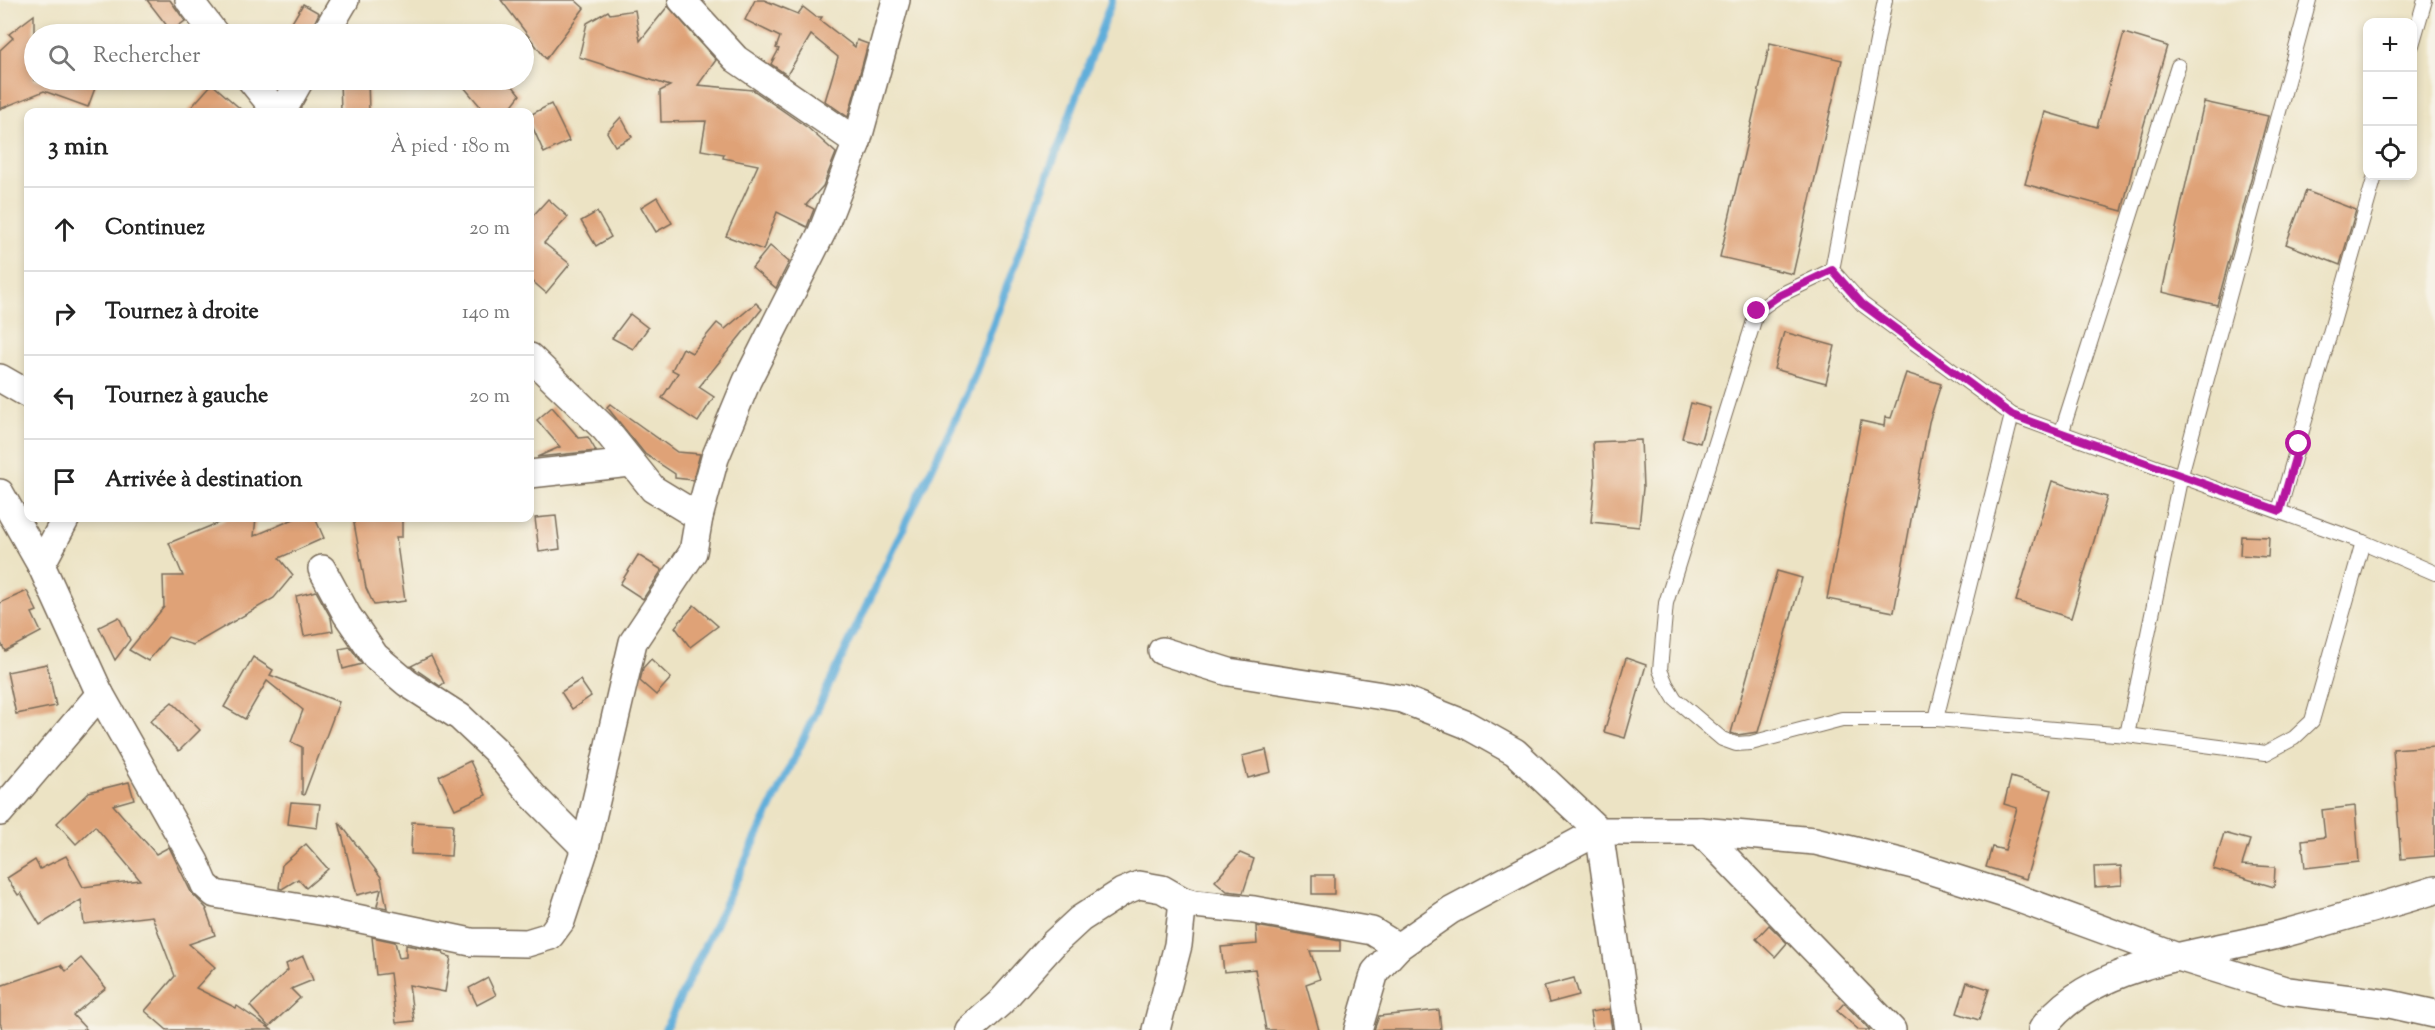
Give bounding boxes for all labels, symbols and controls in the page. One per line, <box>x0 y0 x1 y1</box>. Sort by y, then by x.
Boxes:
map controls <box>2363 18 2417 180</box>
button: + <box>2363 18 2417 72</box>
search box <box>24 24 534 90</box>
icon: search <box>45 41 78 74</box>
text: Rechercher <box>93 41 200 73</box>
button: − <box>2363 72 2417 126</box>
button: locate <box>2363 126 2417 180</box>
text: 3 min <box>48 129 108 166</box>
text: À pied · 180 m <box>390 133 510 162</box>
icon: ahead <box>48 213 81 246</box>
text: Continuez <box>105 213 205 245</box>
text: 20 m <box>469 215 510 244</box>
icon: right <box>48 297 81 330</box>
text: Tournez à droite <box>105 297 259 329</box>
route end <box>1743 297 1769 323</box>
text: 140 m <box>462 299 510 328</box>
icon: left <box>48 381 81 414</box>
text: Tournez à gauche <box>105 381 268 413</box>
text: 20 m <box>469 383 510 412</box>
route start <box>2285 430 2311 456</box>
icon: arrive <box>48 465 81 498</box>
text: Arrivée à destination <box>105 465 302 497</box>

